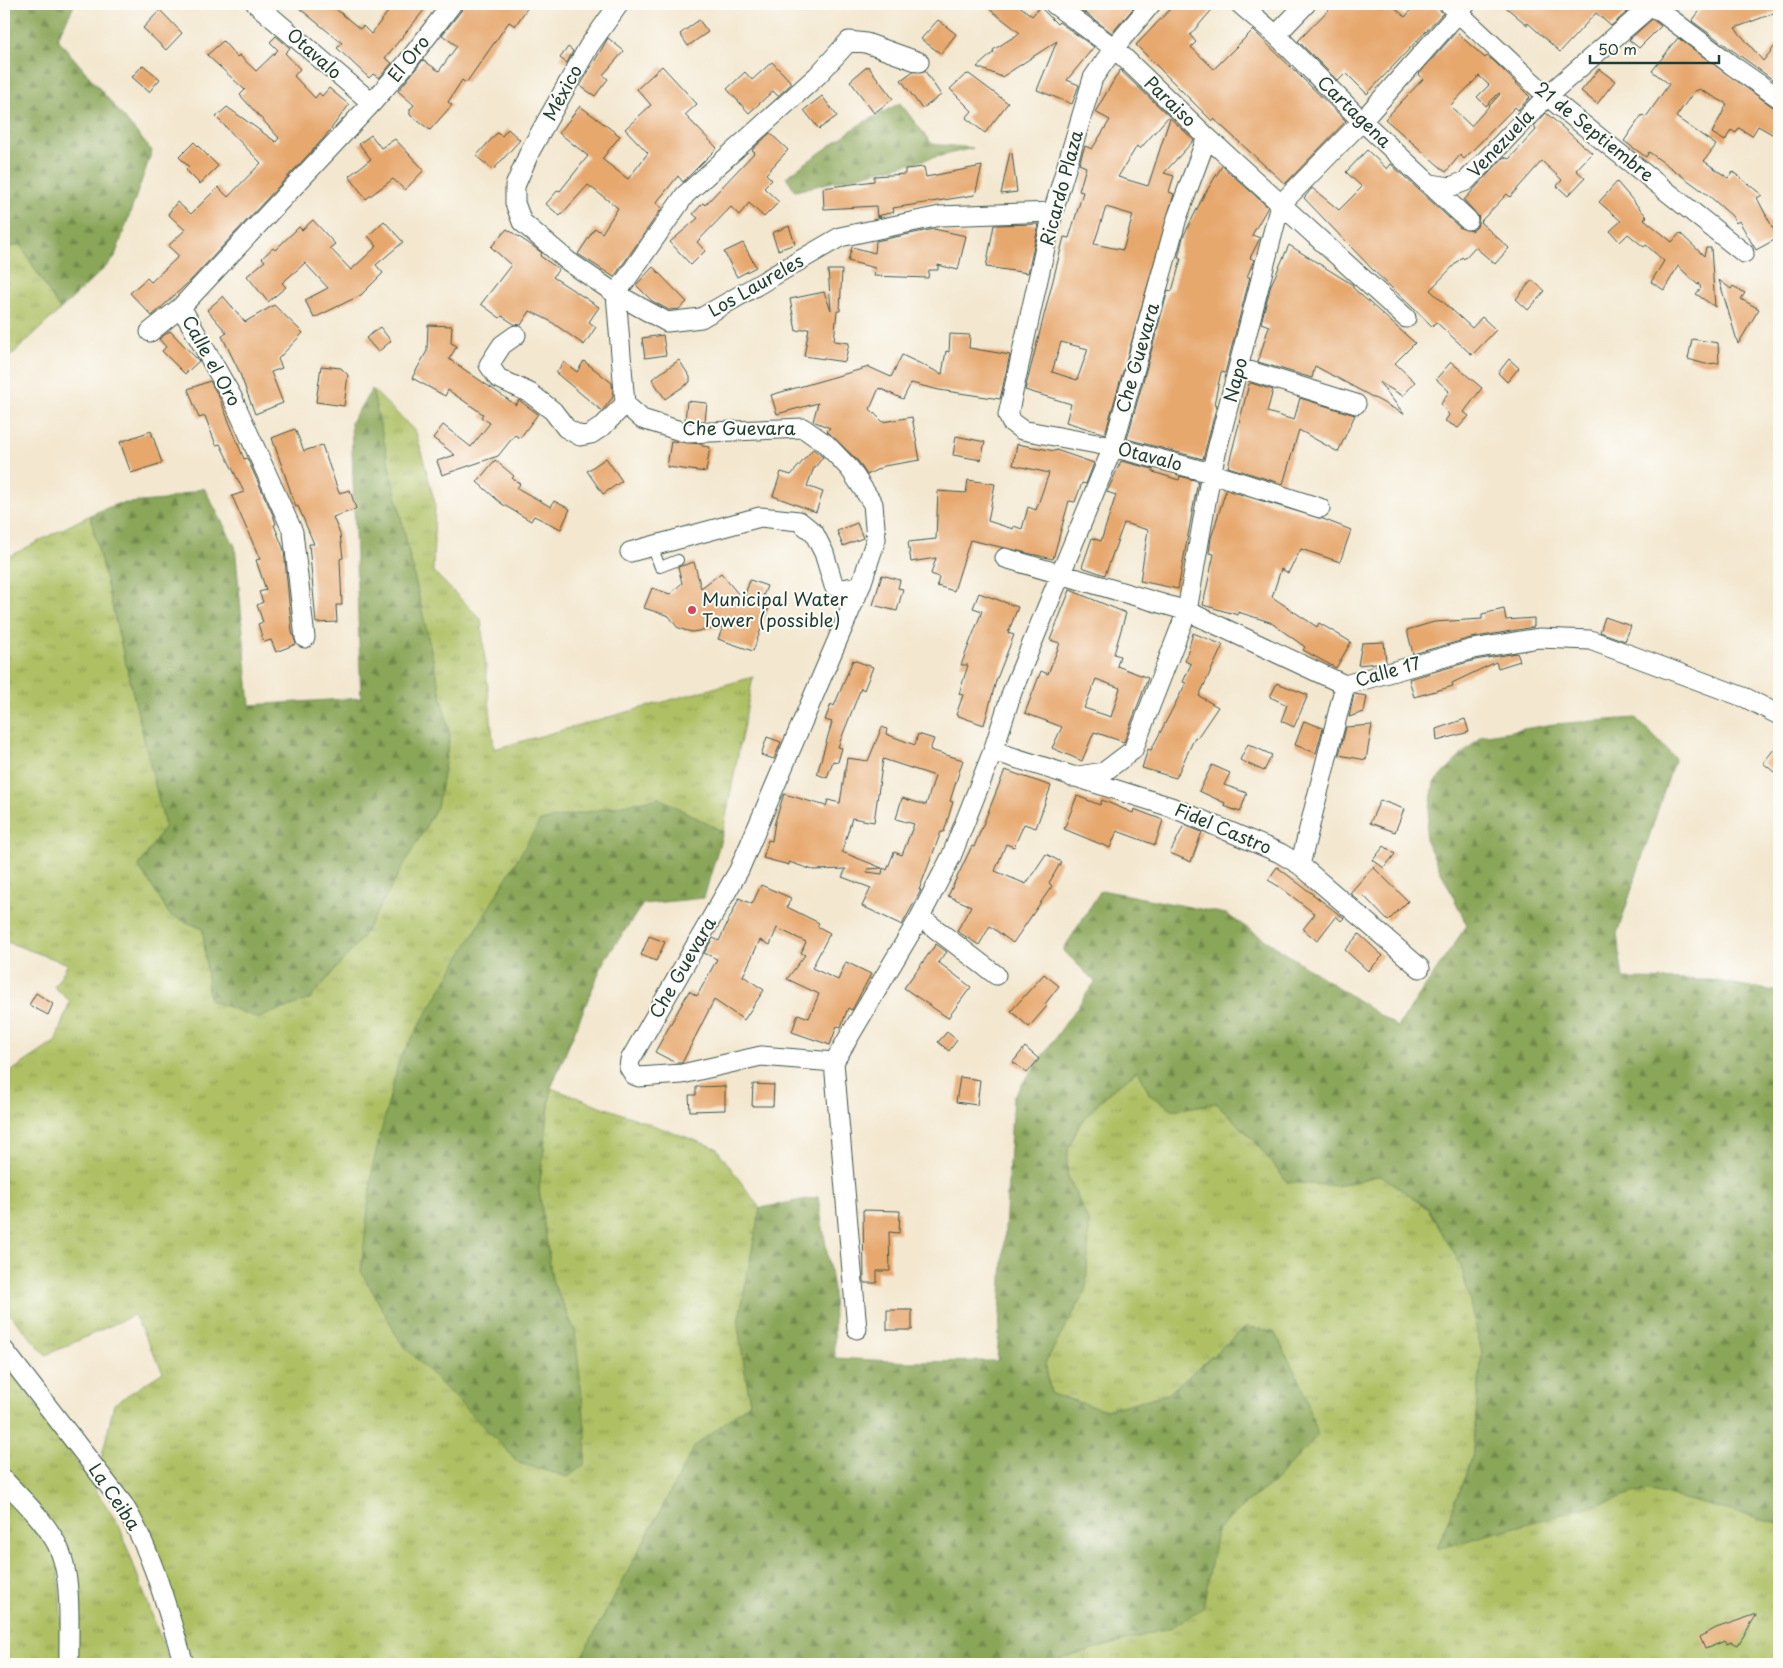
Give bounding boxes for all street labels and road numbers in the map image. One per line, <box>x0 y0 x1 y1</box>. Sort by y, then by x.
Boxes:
street label: Otavalo <box>281 21 349 85</box>
street label: El Oro <box>381 29 435 87</box>
street label: México <box>535 59 588 125</box>
street label: Paraiso <box>1139 69 1203 133</box>
street label: Cartagena <box>1312 69 1399 154</box>
street label: 21 de Septiembre <box>1530 74 1660 187</box>
street label: Venezuela <box>1460 102 1540 183</box>
street label: Ricardo Plaza <box>1032 126 1089 248</box>
street label: Los Laureles <box>702 246 808 323</box>
street label: Che Guevara <box>1108 299 1165 416</box>
street label: Calle el Oro <box>176 310 248 411</box>
street label: Napo <box>1216 354 1253 405</box>
street label: Che Guevara <box>682 414 796 441</box>
street label: Otavalo <box>1115 434 1186 477</box>
street label: Calle 17 <box>1352 648 1424 693</box>
street label: Fidel Castro <box>1171 795 1276 860</box>
street label: Che Guevara <box>642 911 722 1023</box>
street label: La Ceiba <box>83 1457 148 1536</box>

